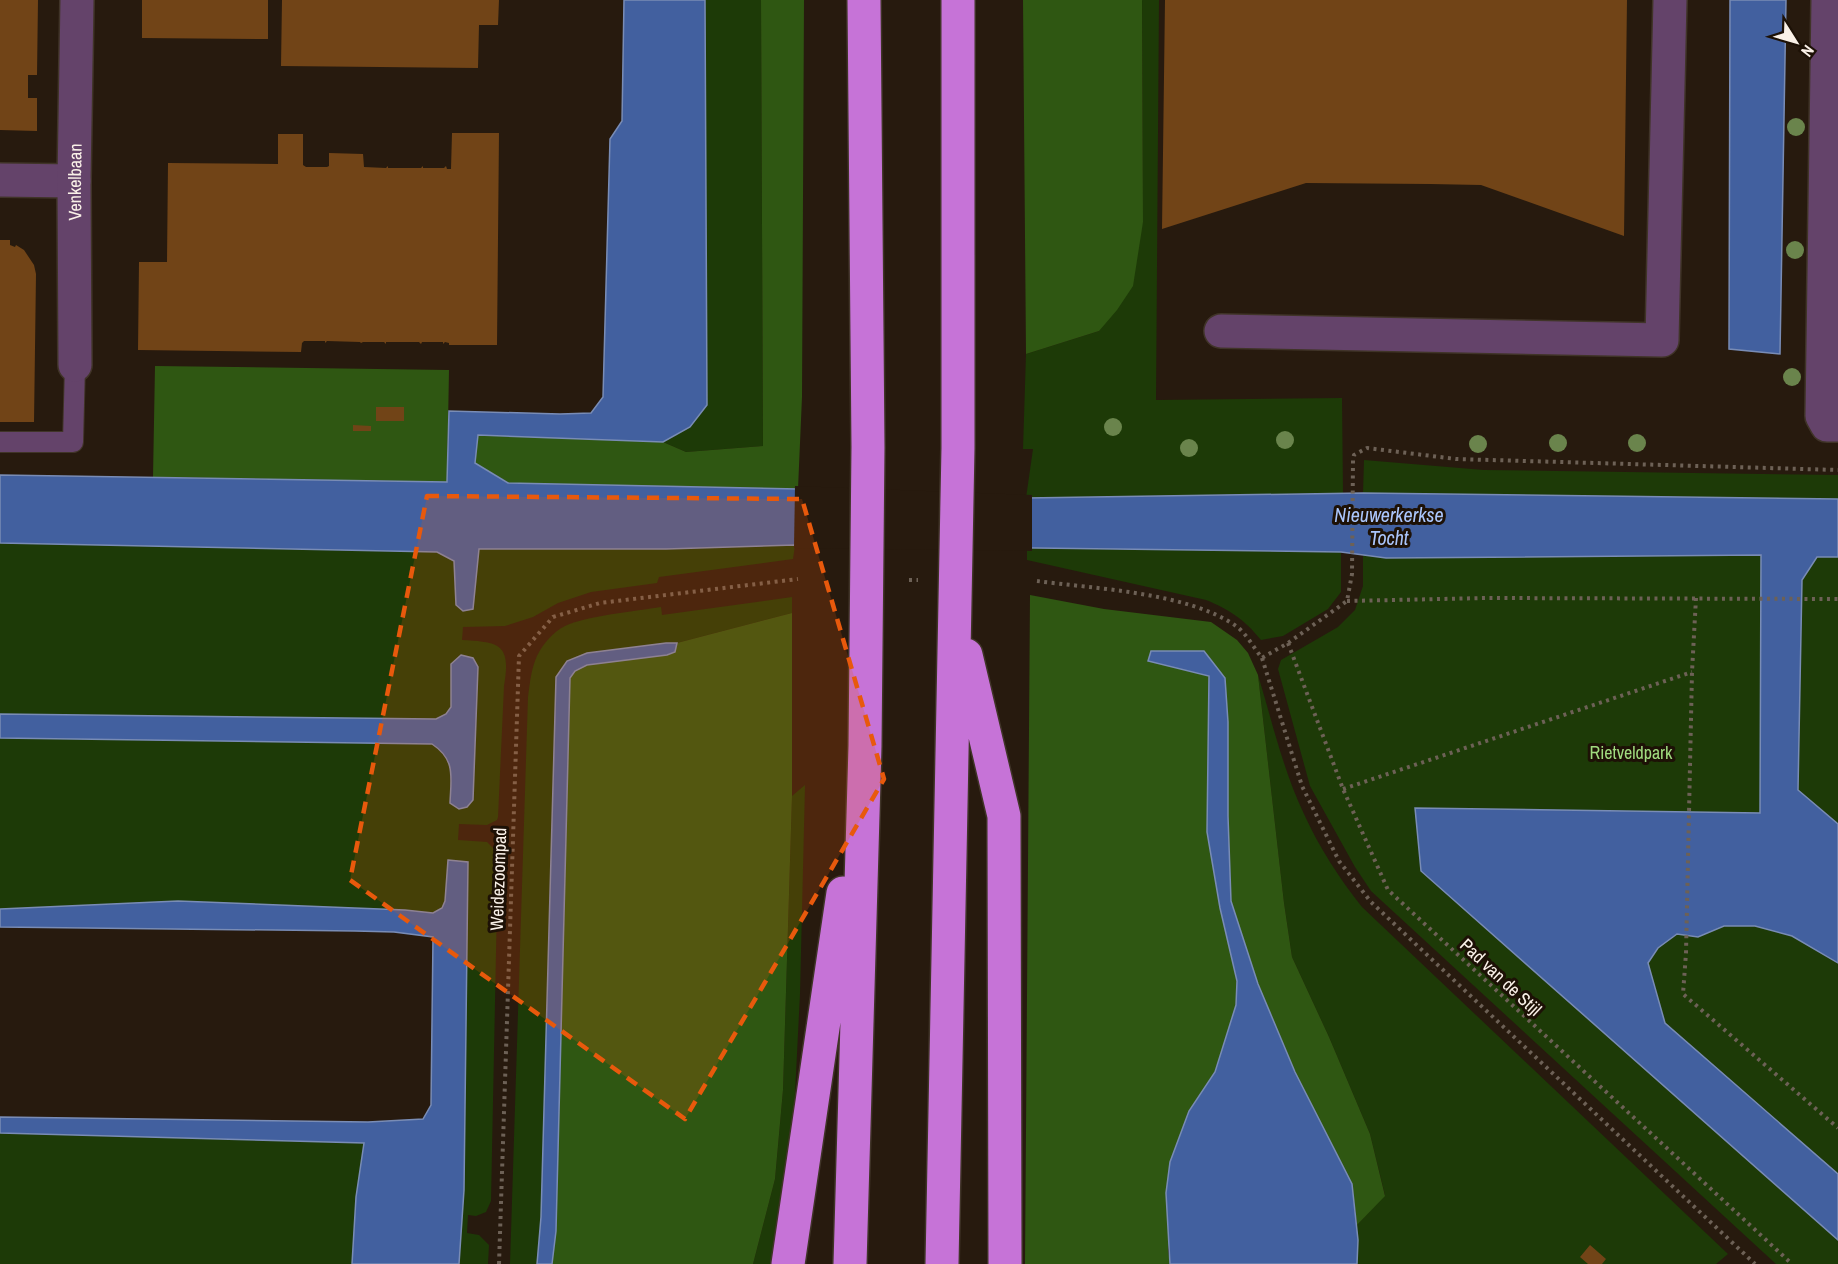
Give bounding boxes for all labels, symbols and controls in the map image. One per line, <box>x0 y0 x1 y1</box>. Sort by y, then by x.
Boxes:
north arrow <box>1766 12 1826 72</box>
text: N <box>1796 41 1820 61</box>
street label: Venkelbaan <box>61 143 87 221</box>
water label: Nieuwerkerkse Tocht <box>1334 501 1444 551</box>
park label: Rietveldpark <box>1590 740 1673 765</box>
street label: Weidezoompad <box>484 827 512 931</box>
street label: Pad van de Stijl <box>1455 933 1547 1021</box>

